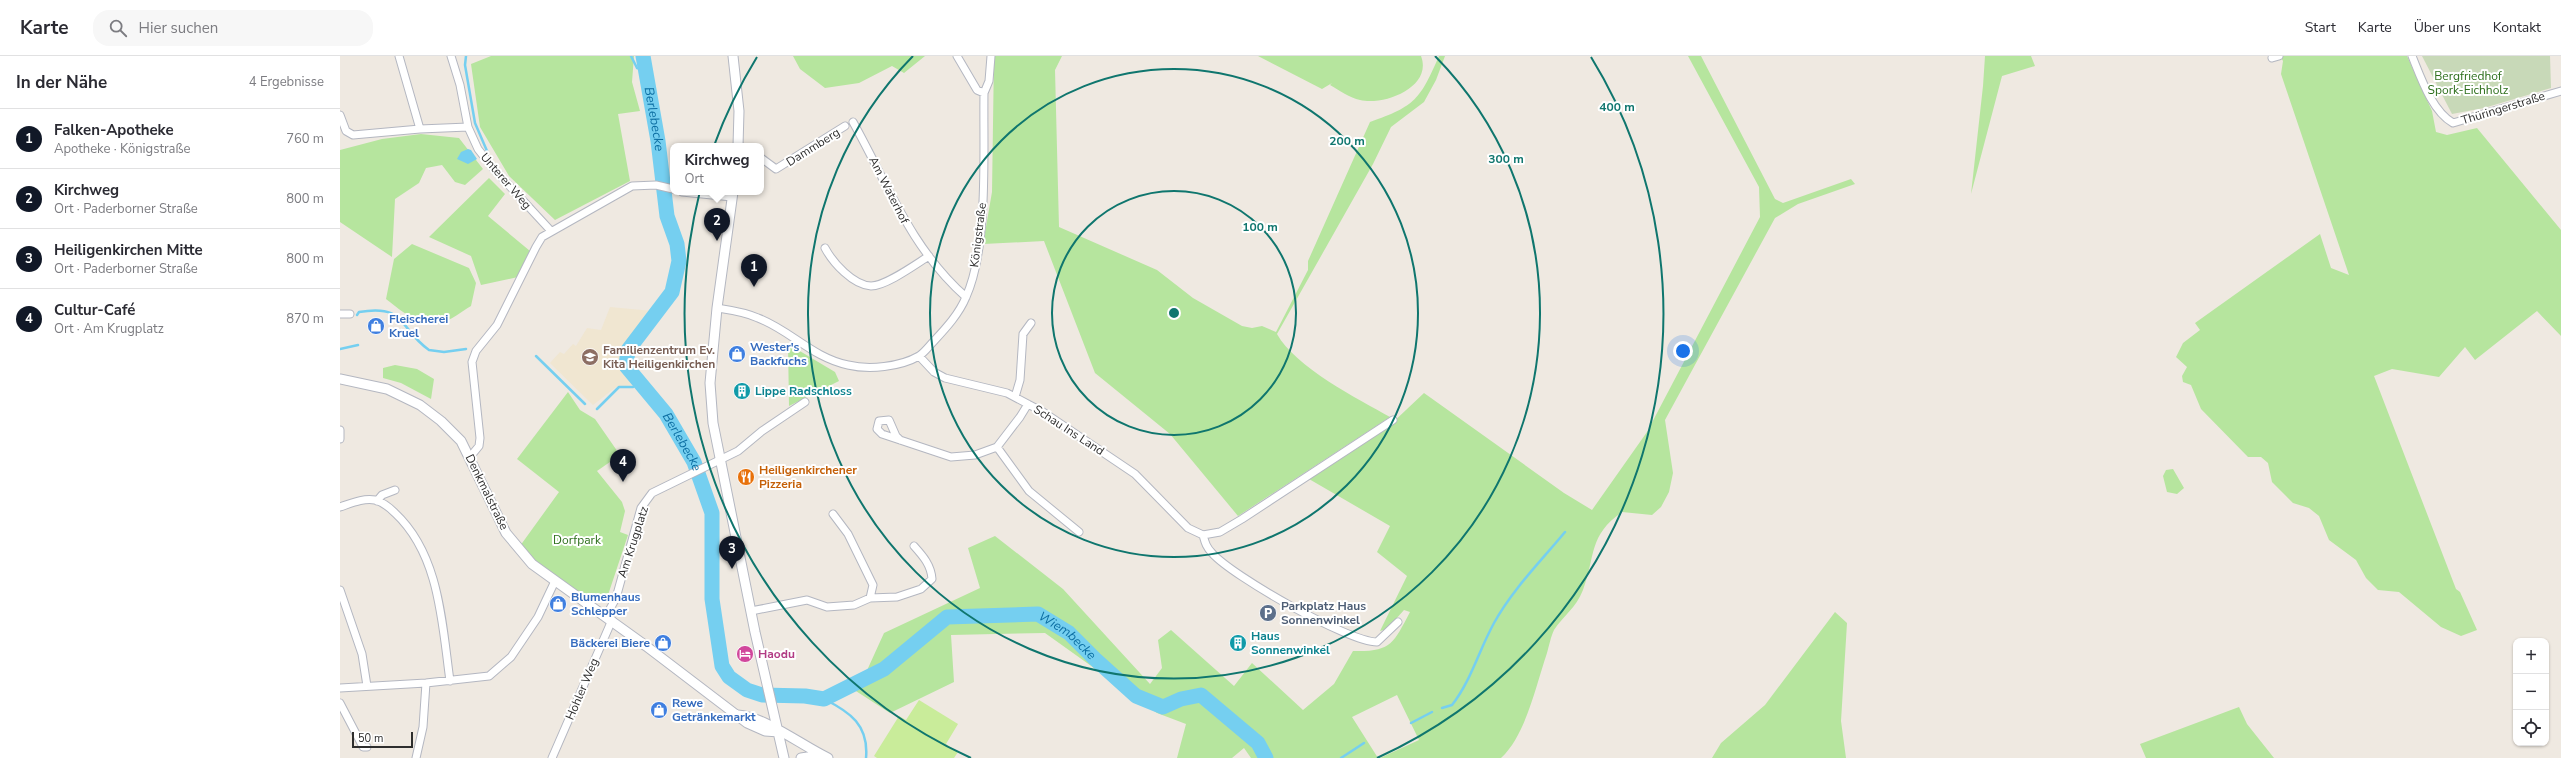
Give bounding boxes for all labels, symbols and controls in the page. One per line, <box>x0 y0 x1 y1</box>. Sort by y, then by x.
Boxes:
search box <box>93 10 373 46</box>
text: Karte <box>20 15 69 41</box>
icon: search <box>107 17 129 39</box>
text: Hier suchen <box>139 18 218 38</box>
text: Start <box>2305 18 2336 37</box>
text: Karte <box>2358 18 2392 37</box>
text: Über uns <box>2414 18 2471 37</box>
text: Kontakt <box>2493 18 2541 37</box>
park label: Bergfriedhof Spork-Eichholz <box>2428 68 2509 98</box>
text: In der Nähe <box>16 71 107 94</box>
text: 4 Ergebnisse <box>249 73 324 91</box>
water label: Berlebecke <box>640 86 668 152</box>
street label: Thüringerstraße <box>2459 88 2547 128</box>
text: 400 m <box>1599 99 1635 115</box>
text: Falken-Apotheke <box>54 120 174 140</box>
street label: Dammberg <box>783 124 843 170</box>
text: 1 <box>25 130 33 148</box>
text: 760 m <box>286 130 324 148</box>
text: 200 m <box>1329 133 1365 149</box>
text: Apotheke · Königstraße <box>54 140 190 158</box>
popup <box>670 143 764 195</box>
street label: Unterer Weg <box>477 149 535 213</box>
text: Kirchweg <box>684 150 750 170</box>
text: 300 m <box>1488 151 1524 167</box>
street label: Am Waterhof <box>865 154 913 227</box>
text: Ort <box>684 170 704 188</box>
text: Kirchweg <box>54 180 119 200</box>
text: 2 <box>25 190 33 208</box>
text: 800 m <box>286 190 324 208</box>
text: Ort · Paderborner Straße <box>54 200 198 218</box>
street label: Königstraße <box>966 202 990 268</box>
pin: 2 <box>704 208 730 241</box>
text: 100 m <box>1242 219 1278 235</box>
text: Heiligenkirchen Mitte <box>54 240 203 260</box>
text: 3 <box>25 250 33 268</box>
text: 800 m <box>286 250 324 268</box>
pin: 1 <box>741 254 767 287</box>
text: Ort · Paderborner Straße <box>54 260 198 278</box>
text: Cultur-Café <box>54 300 135 320</box>
centre of rings <box>1167 306 1181 320</box>
text: 4 <box>25 310 33 328</box>
text: 870 m <box>286 310 324 328</box>
place label: Fleischerei Kruel <box>389 311 448 341</box>
shop icon: Fleischerei Kruel <box>366 316 386 336</box>
text: Ort · Am Krugplatz <box>54 320 164 338</box>
place label: Wester's Backfuchs <box>750 339 807 369</box>
your location <box>1673 341 1693 361</box>
place label: Familienzentrum Ev. Kita Heiligenkirchen <box>603 342 715 372</box>
shop icon: Wester's Backfuchs <box>727 344 747 364</box>
school or university icon: Familienzentrum Ev. Kita Heiligenkirchen <box>580 347 600 367</box>
building icon: Lippe Radschloss <box>732 381 752 401</box>
place label: Lippe Radschloss <box>755 383 852 399</box>
street label: Schau Ins Land <box>1031 401 1107 459</box>
water label: Berlebecke <box>658 409 706 474</box>
pin: 4 <box>610 449 636 482</box>
street label: Denkmalstraße <box>462 451 512 533</box>
place label: Heiligenkirchener Pizzeria <box>759 462 857 492</box>
restaurant icon: Heiligenkirchener Pizzeria <box>736 467 756 487</box>
street label: Am Krugplatz <box>614 504 652 580</box>
park label: Dorfpark <box>553 532 602 548</box>
pin: 3 <box>719 536 745 569</box>
place label: Blumenhaus Schlepper <box>571 589 641 619</box>
shop icon: Blumenhaus Schlepper <box>548 594 568 614</box>
place label: Parkplatz Haus Sonnenwinkel <box>1281 598 1366 628</box>
parking icon: Parkplatz Haus Sonnenwinkel <box>1258 603 1278 623</box>
water label: Wiembecke <box>1035 607 1100 664</box>
place label: Haus Sonnenwinkel <box>1251 628 1330 658</box>
shop icon: Bäckerei Biere <box>653 633 673 653</box>
building icon: Haus Sonnenwinkel <box>1228 633 1248 653</box>
place label: Bäckerei Biere <box>570 635 650 651</box>
map controls <box>2513 638 2549 746</box>
button: + <box>2513 638 2549 674</box>
hotel icon: Haodu <box>735 644 755 664</box>
place label: Haodu <box>758 646 795 662</box>
street label: Hohler Weg <box>562 656 602 722</box>
button: − <box>2513 674 2549 710</box>
place label: Rewe Getränkemarkt <box>672 695 756 725</box>
shop icon: Rewe Getränkemarkt <box>649 700 669 720</box>
button: locate <box>2513 710 2549 746</box>
scale bar <box>352 730 413 749</box>
text: 50 m <box>358 731 383 746</box>

